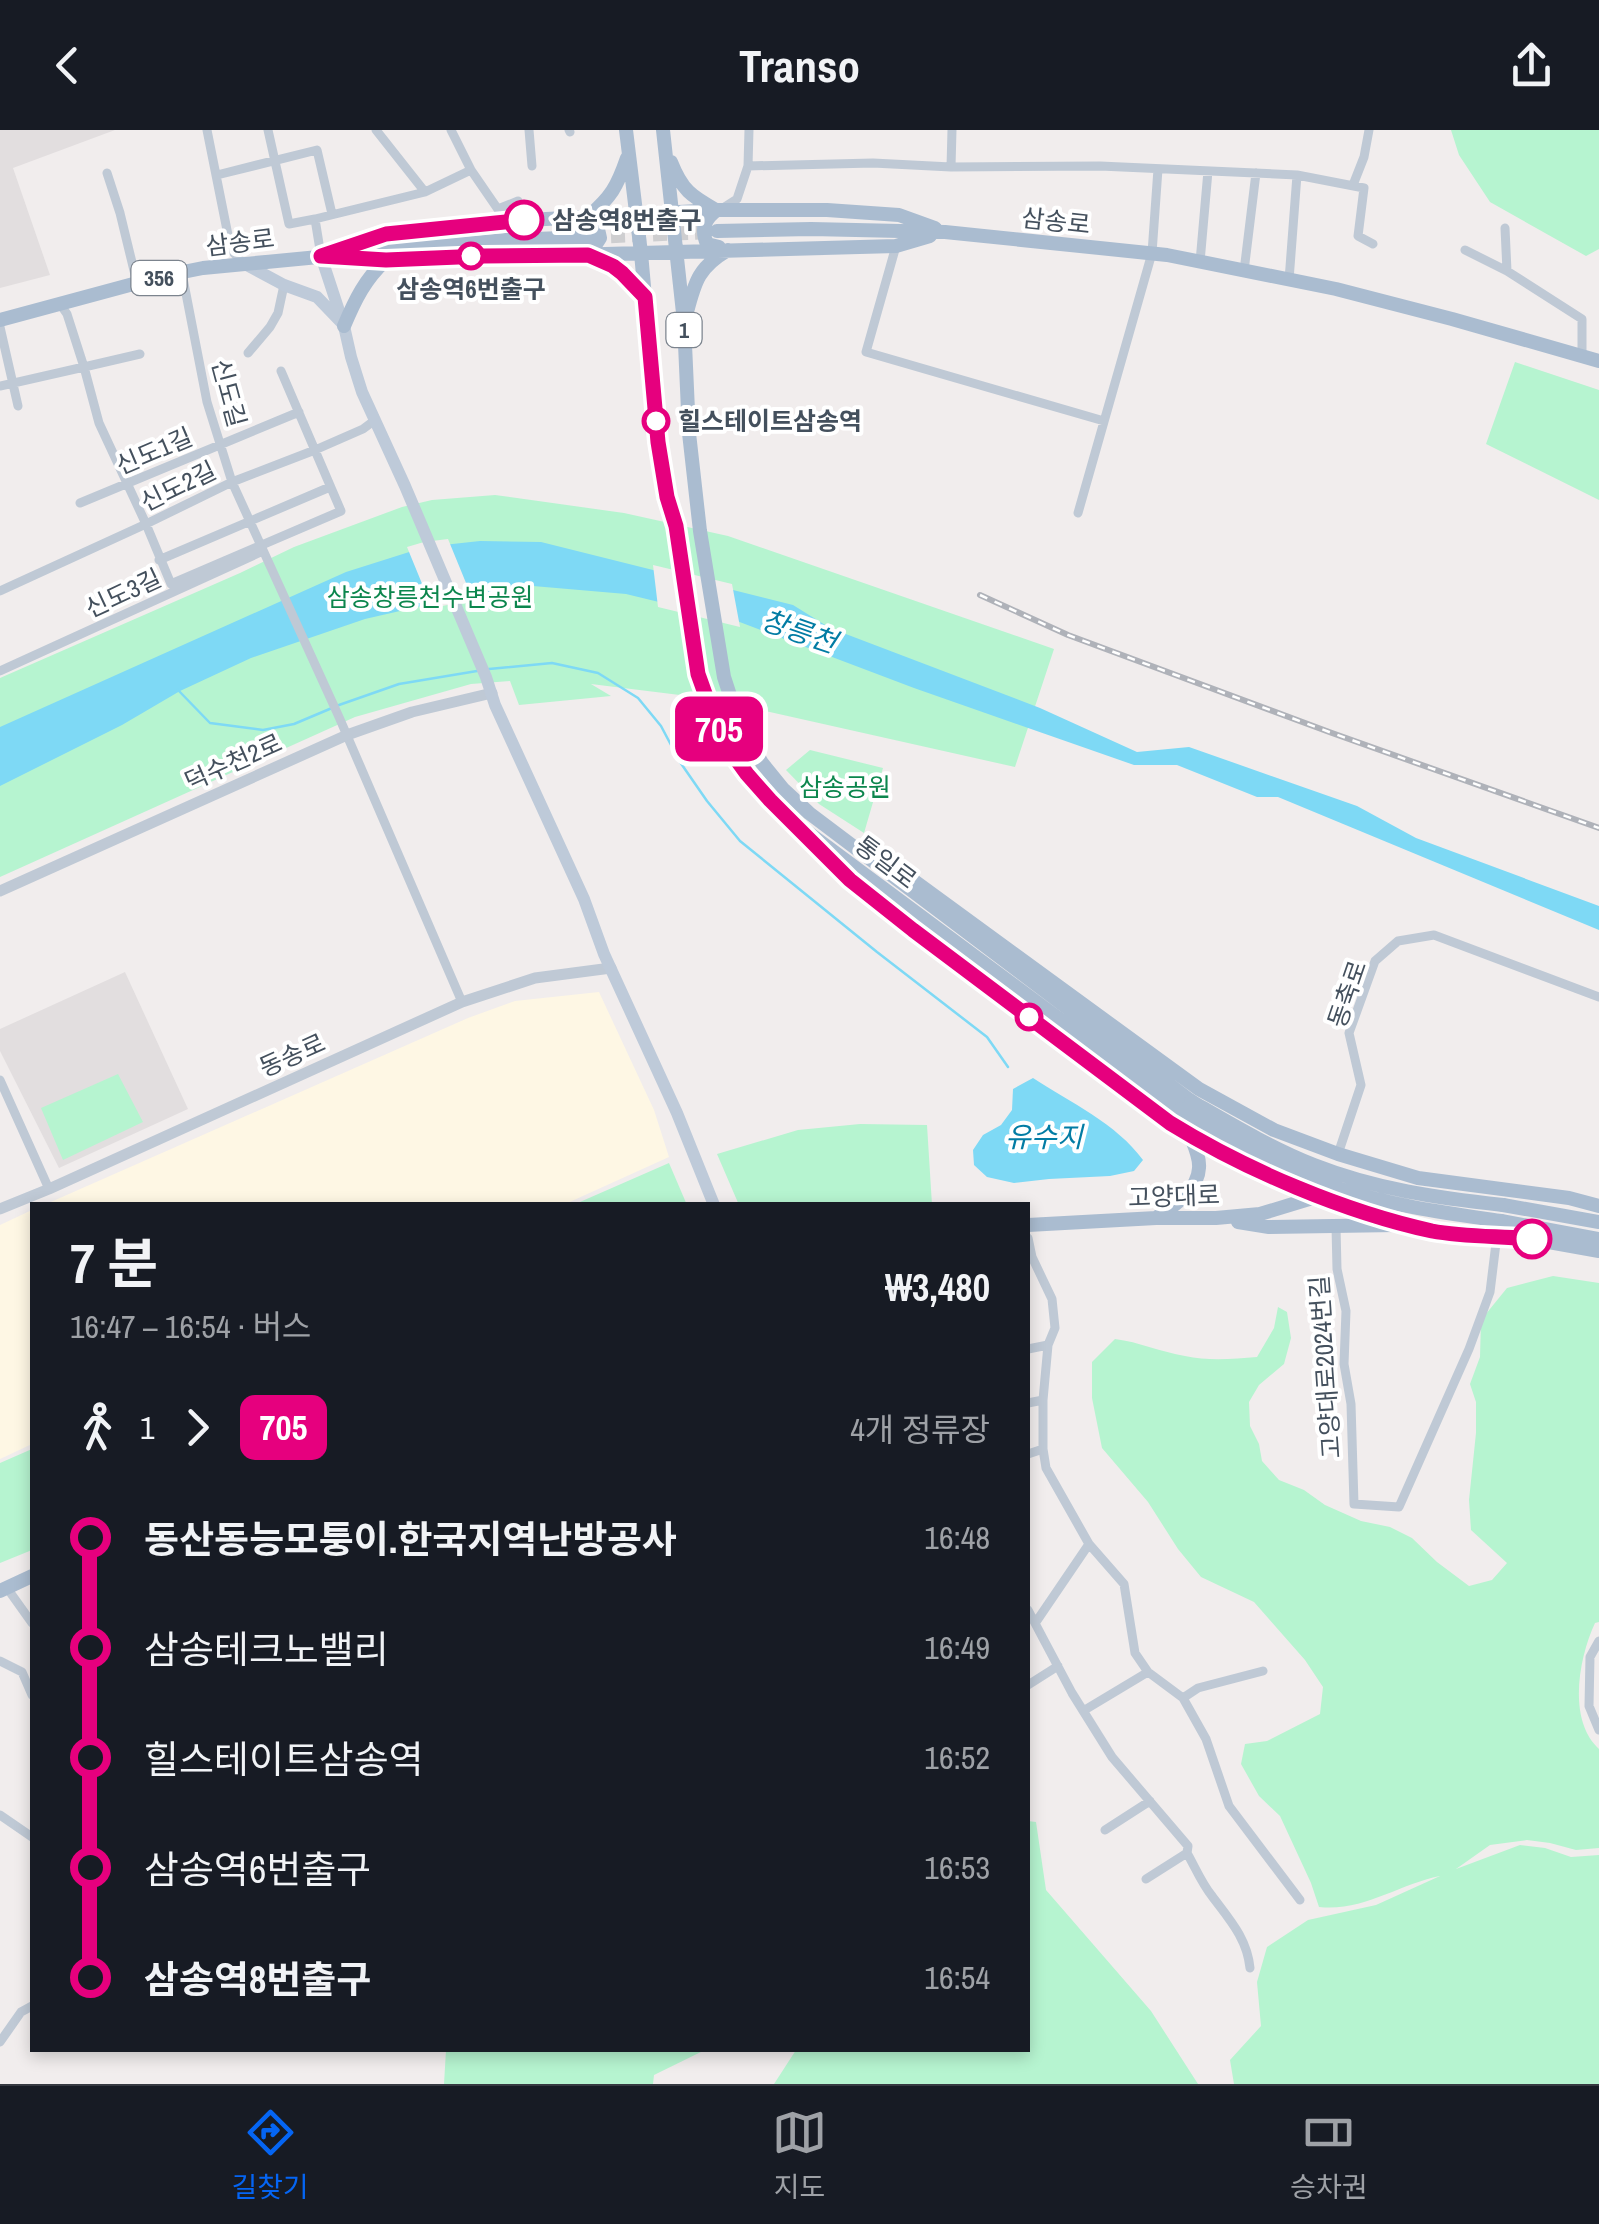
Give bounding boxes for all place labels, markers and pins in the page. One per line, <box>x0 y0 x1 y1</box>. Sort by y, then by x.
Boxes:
marker: 삼송역8번출구 <box>505 201 543 239</box>
place label: 삼송역8번출구 <box>552 203 701 237</box>
marker: 삼송역6번출구 <box>458 243 484 269</box>
place label: 삼송역6번출구 <box>396 272 546 306</box>
place label: 힐스테이트삼송역 <box>678 404 862 438</box>
marker: 힐스테이트삼송역 <box>643 408 669 434</box>
unlabelled marker <box>1016 1004 1042 1030</box>
unlabelled marker <box>1513 1220 1551 1258</box>

